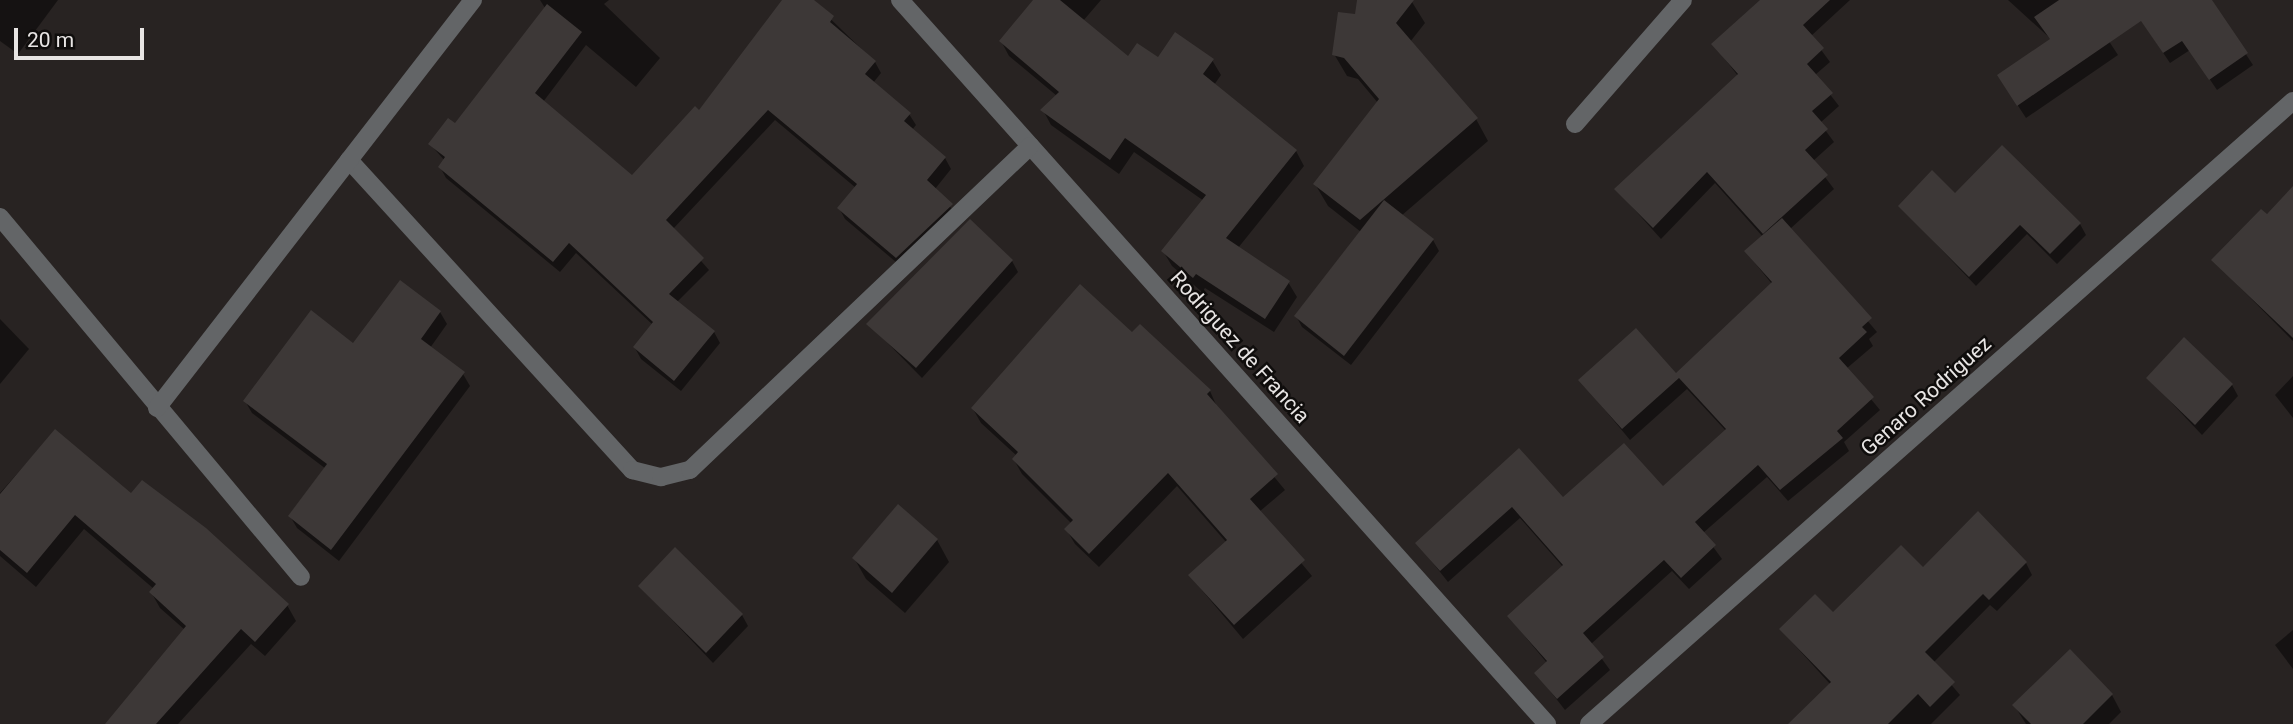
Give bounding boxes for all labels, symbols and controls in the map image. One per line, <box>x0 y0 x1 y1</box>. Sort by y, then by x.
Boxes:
scale bar <box>18 14 147 58</box>
text: 20 m <box>27 28 74 52</box>
street label: Rodriguez de Francia <box>1165 266 1315 428</box>
street label: Genaro Rodriguez <box>1856 331 1996 461</box>

